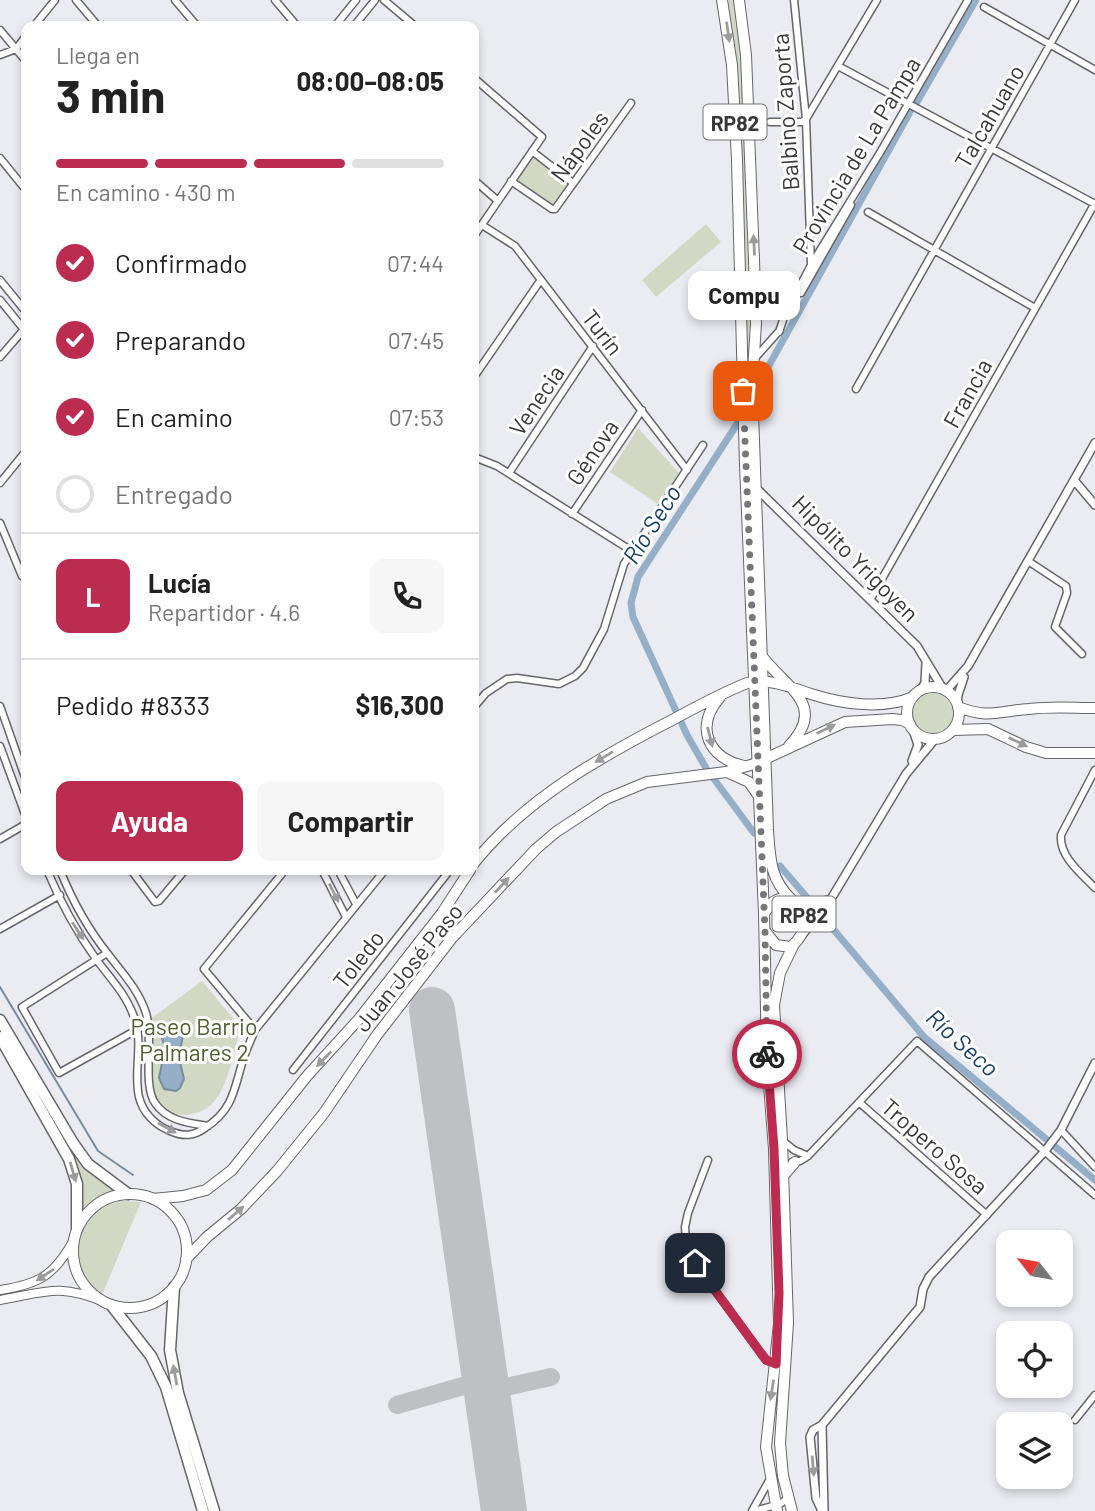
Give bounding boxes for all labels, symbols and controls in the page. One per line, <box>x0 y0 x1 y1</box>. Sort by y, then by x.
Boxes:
one-way arrow <box>722 21 733 43</box>
street label: Balbino Zaporta <box>766 33 804 191</box>
text: Llega en <box>56 41 140 69</box>
street label: Provincia de La Pampa <box>786 51 926 259</box>
street label: Talcahuano <box>948 59 1030 173</box>
text: 08:00–08:05 <box>296 65 444 96</box>
text: 3 min <box>56 67 165 122</box>
road number: RP82 <box>704 104 766 140</box>
street label: Nápoles <box>544 105 614 187</box>
text: En camino · 430 m <box>56 178 235 206</box>
one-way arrow <box>748 234 759 256</box>
icon: check <box>56 244 94 282</box>
text: Confirmado <box>115 247 247 278</box>
text: 07:44 <box>387 249 444 277</box>
callout: Compu <box>687 272 799 321</box>
text: Compu <box>708 281 780 309</box>
street label: Turín <box>577 304 629 360</box>
icon: check <box>56 321 94 359</box>
text: Preparando <box>115 324 246 355</box>
text: 07:45 <box>388 326 444 354</box>
street label: Francia <box>937 354 997 432</box>
street label: Venecia <box>502 360 570 440</box>
pin <box>713 361 773 421</box>
icon: bag <box>724 372 762 410</box>
icon: check <box>56 398 94 436</box>
text: En camino <box>115 401 233 432</box>
text: 07:53 <box>389 403 444 431</box>
street label: Génova <box>560 414 624 490</box>
text: Entregado <box>115 478 233 509</box>
water label: Río Seco <box>616 479 686 569</box>
street label: Hipólito Yrigoyen <box>787 489 925 627</box>
button: phone <box>370 559 444 633</box>
text: Lucía <box>148 567 211 598</box>
text: L <box>86 581 100 612</box>
text: Repartidor · 4.6 <box>148 598 300 626</box>
text: Pedido #8333 <box>56 689 210 720</box>
text: $16,300 <box>355 689 444 720</box>
one-way arrow <box>816 724 837 735</box>
one-way arrow <box>705 726 716 748</box>
one-way arrow <box>1008 737 1028 748</box>
one-way arrow <box>595 751 614 763</box>
button: Ayuda <box>56 781 243 861</box>
button: Compartir <box>257 781 444 861</box>
one-way arrow <box>494 876 510 894</box>
one-way arrow <box>328 883 339 903</box>
street label: Juan José Paso <box>348 897 468 1037</box>
road number: RP82 <box>772 897 836 932</box>
one-way arrow <box>71 921 84 940</box>
street label: Toledo <box>326 924 390 994</box>
water label: Río Seco <box>921 1002 1005 1082</box>
park label: Paseo Barrio Palmares 2 <box>131 1012 257 1066</box>
courier <box>732 1019 802 1089</box>
icon: bike <box>748 1035 786 1073</box>
one-way arrow <box>316 1050 332 1067</box>
street label: Tropero Sosa <box>876 1092 994 1200</box>
one-way arrow <box>157 1122 176 1134</box>
one-way arrow <box>69 1162 79 1183</box>
one-way arrow <box>227 1205 245 1221</box>
north arrow <box>996 1230 1073 1307</box>
map controls <box>996 1230 1073 1489</box>
pin <box>665 1233 725 1293</box>
icon: home <box>676 1244 714 1282</box>
one-way arrow <box>35 1269 55 1282</box>
button: locate <box>996 1321 1073 1398</box>
one-way arrow <box>169 1364 180 1386</box>
one-way arrow <box>766 1379 777 1401</box>
button: layers <box>996 1412 1073 1489</box>
one-way arrow <box>808 1455 819 1477</box>

